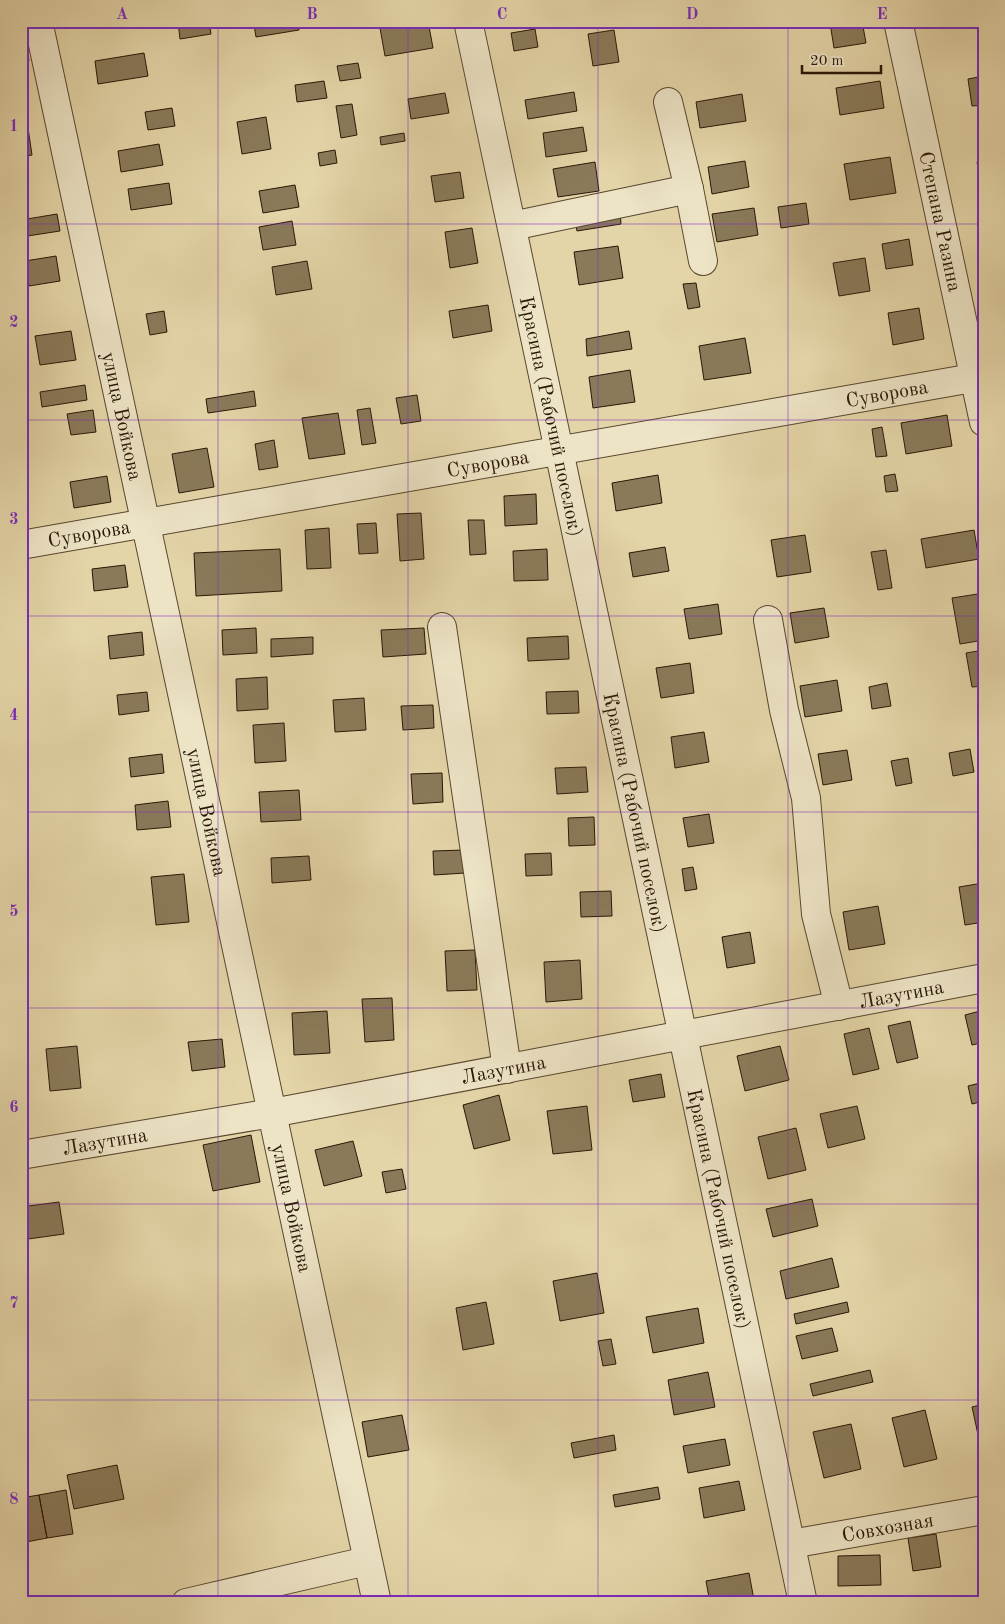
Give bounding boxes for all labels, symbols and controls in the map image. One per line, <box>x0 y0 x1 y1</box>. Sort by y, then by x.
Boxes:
text: A <box>116 7 128 23</box>
text: B <box>306 7 318 23</box>
text: C <box>497 7 507 23</box>
text: D <box>686 7 698 23</box>
text: E <box>876 7 888 23</box>
scale bar <box>802 42 881 74</box>
text: 20 m <box>810 54 844 69</box>
text: 1 <box>9 119 19 135</box>
street label: Степана Разина <box>914 150 964 294</box>
street label: Красина (Рабочий поселок) <box>515 295 585 539</box>
text: 2 <box>9 315 19 331</box>
street label: улица Войкова <box>97 350 144 483</box>
street label: Суворова <box>844 378 930 412</box>
street label: Суворова <box>445 448 531 482</box>
text: 3 <box>9 512 19 528</box>
street label: Суворова <box>47 518 132 552</box>
street label: Красина (Рабочий поселок) <box>598 691 669 935</box>
text: 4 <box>9 708 19 724</box>
street label: улица Войкова <box>182 746 229 879</box>
text: 5 <box>9 904 19 920</box>
street label: Лазутина <box>858 978 946 1013</box>
street label: Лазутина <box>460 1053 548 1089</box>
street label: Красина (Рабочий поселок) <box>682 1087 753 1331</box>
text: 6 <box>9 1100 19 1116</box>
street label: Лазутина <box>61 1126 149 1160</box>
street label: улица Войкова <box>267 1142 314 1275</box>
text: 7 <box>9 1296 19 1312</box>
text: 8 <box>9 1492 19 1508</box>
street label: Совхозная <box>840 1511 935 1547</box>

